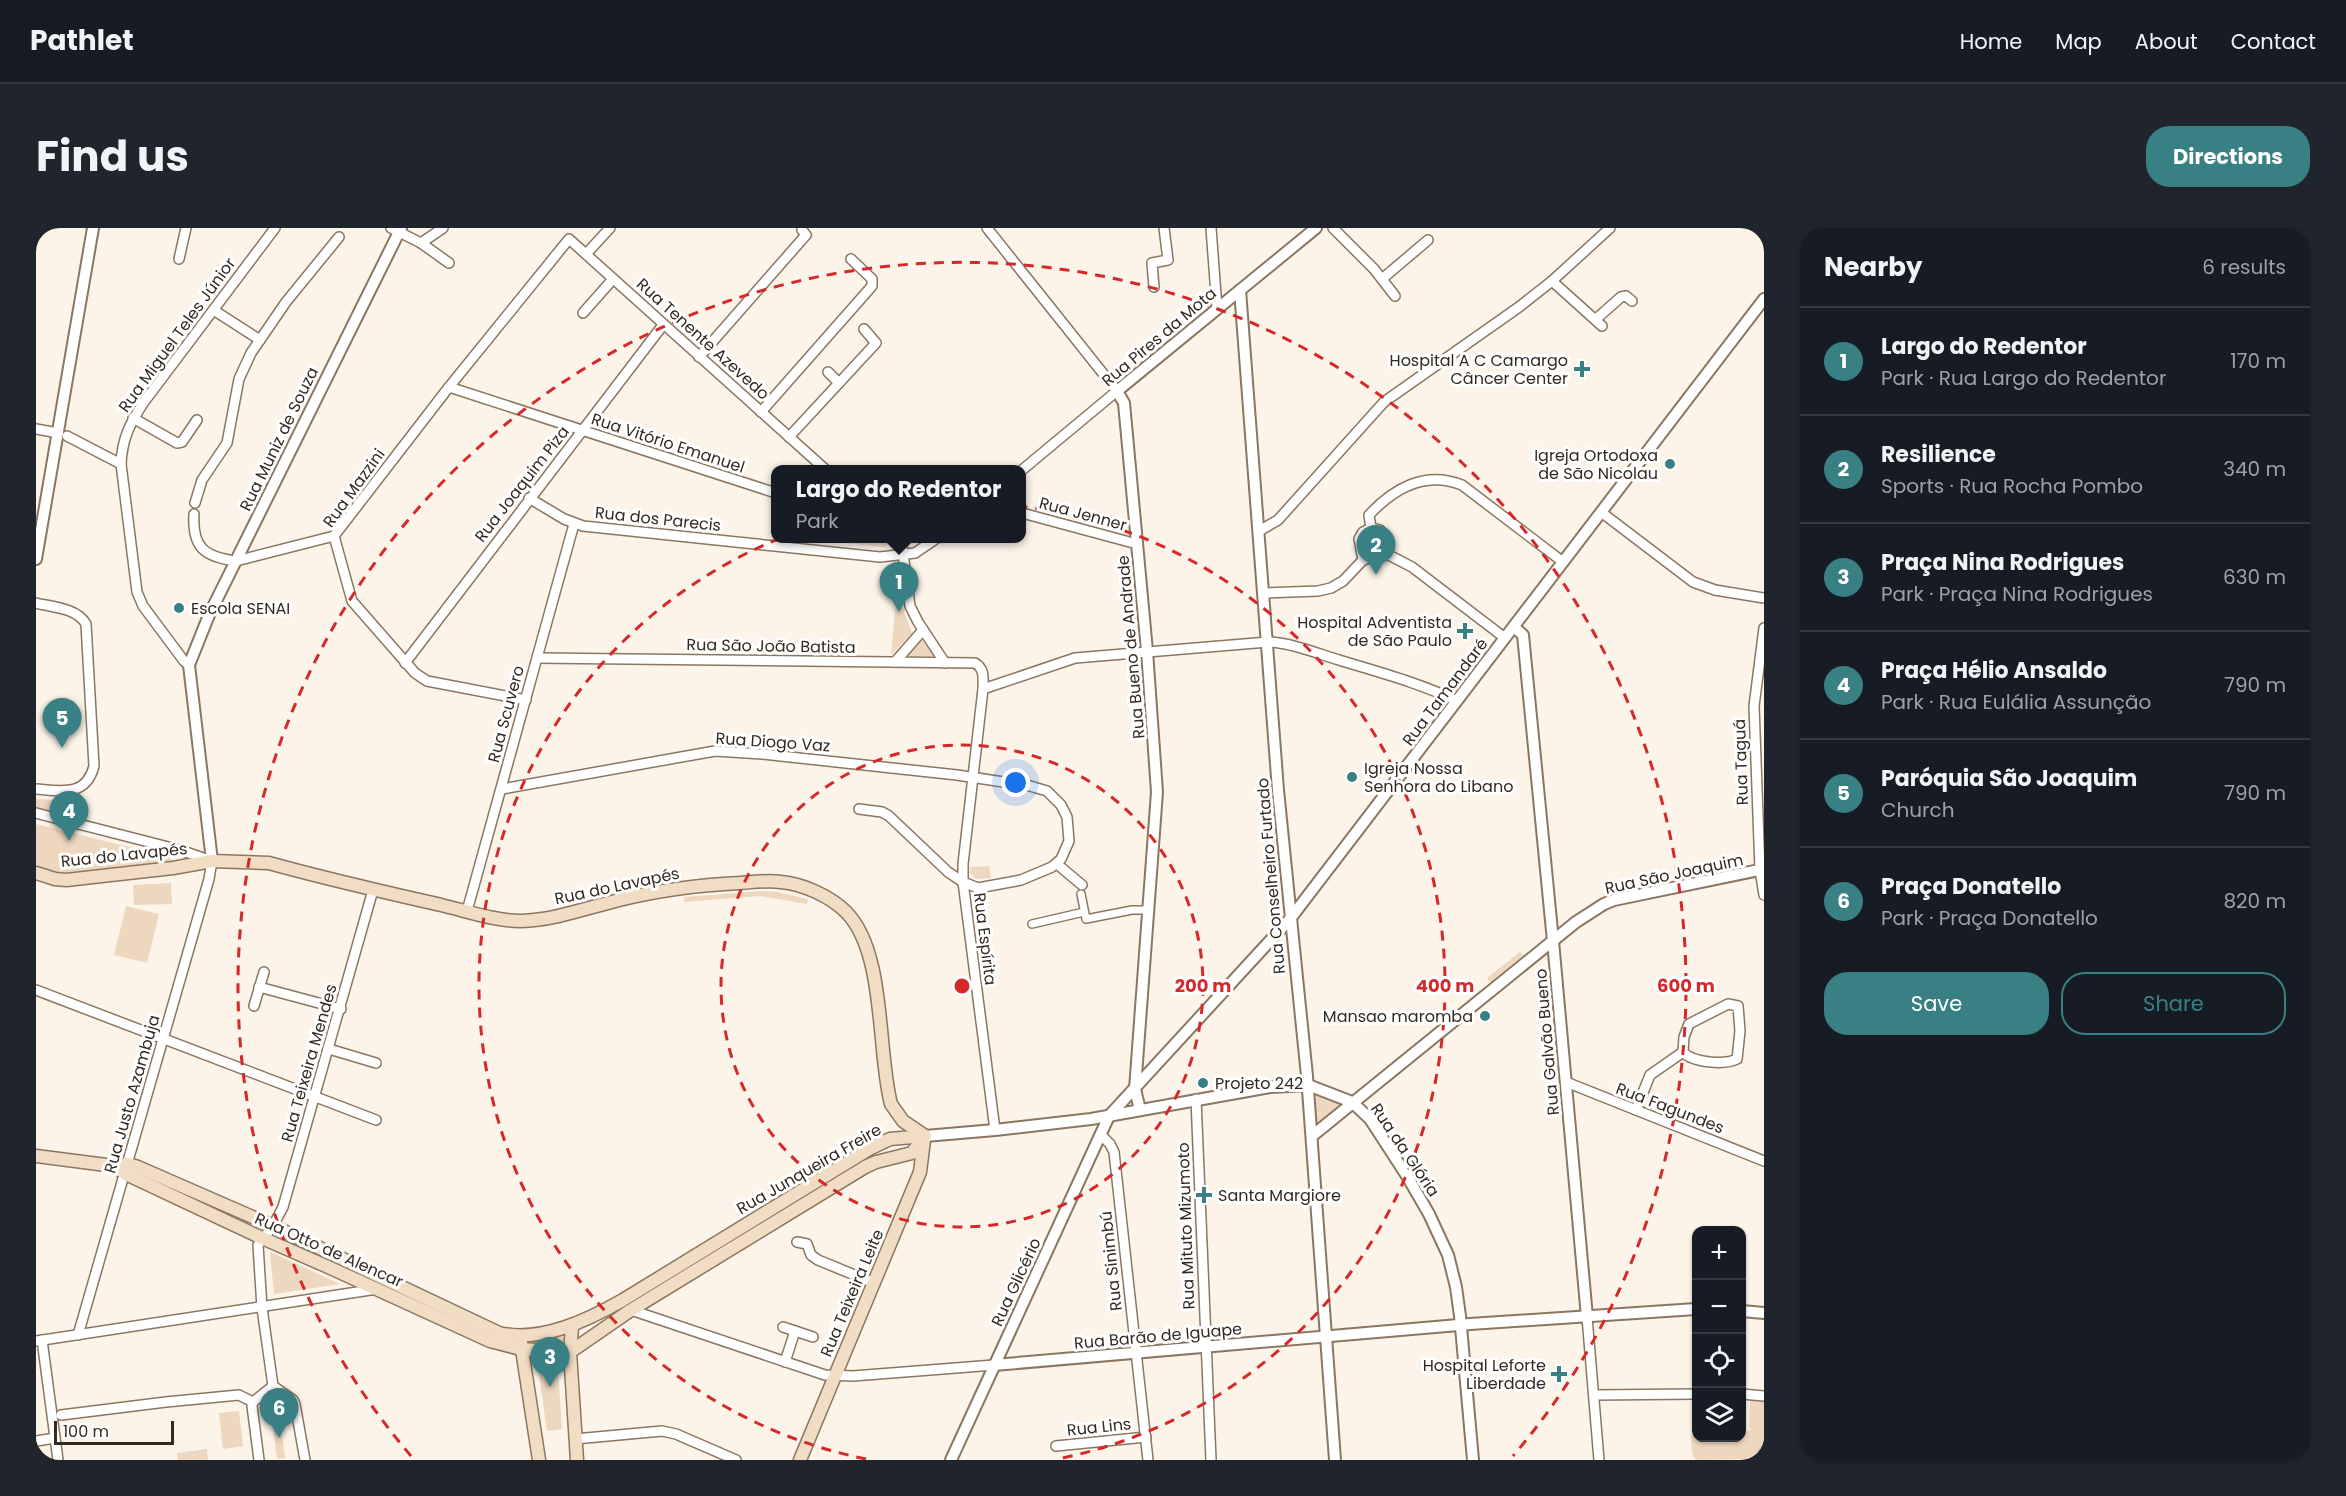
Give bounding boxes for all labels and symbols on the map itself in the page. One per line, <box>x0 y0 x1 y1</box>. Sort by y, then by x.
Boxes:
street label: Rua Miguel Teles Júnior <box>113 253 241 417</box>
street label: Rua Tenente Azevedo <box>631 273 775 405</box>
street label: Rua Pires da Mota <box>1097 282 1221 392</box>
place label: Hospital A C Camargo Câncer Center <box>1390 349 1568 390</box>
marker: Hospital A C Camargo Câncer Center <box>1573 360 1591 378</box>
street label: Rua Muniz de Souza <box>234 363 324 515</box>
street label: Rua Vitório Emanuel <box>588 407 748 479</box>
street label: Rua Joaquim Piza <box>469 421 575 547</box>
street label: Rua Mazzini <box>318 444 390 532</box>
place label: Igreja Ortodoxa de São Nicolau <box>1534 444 1658 485</box>
marker: Igreja Ortodoxa de São Nicolau <box>1663 457 1677 471</box>
street label: Rua Jenner <box>1037 491 1129 537</box>
street label: Rua dos Parecis <box>594 501 722 537</box>
pin: 2 <box>1356 526 1396 575</box>
street label: Rua Bueno de Andrade <box>1112 554 1150 740</box>
pin: 1 <box>880 562 918 612</box>
place label: Escola SENAI <box>191 597 290 620</box>
marker: Escola SENAI <box>172 601 186 615</box>
place label: Hospital Adventista de São Paulo <box>1297 611 1452 652</box>
marker: Hospital Adventista de São Paulo <box>1456 622 1474 640</box>
street label: Rua São João Batista <box>686 633 856 659</box>
street label: Rua Tamandaré <box>1397 633 1493 751</box>
street label: Rua Scuvero <box>482 663 530 765</box>
pin: 5 <box>42 698 82 748</box>
street label: Rua Taguá <box>1728 718 1754 806</box>
street label: Rua Diogo Vaz <box>715 727 831 757</box>
place label: Igreja Nossa Senhora do Libano <box>1364 757 1513 798</box>
your location <box>1001 768 1030 797</box>
marker: Igreja Nossa Senhora do Libano <box>1345 770 1359 784</box>
street label: Rua Conselheiro Furtado <box>1251 777 1291 975</box>
pin: 4 <box>50 792 88 841</box>
street label: Rua do Lavapés <box>60 837 188 873</box>
street label: Rua São Joaquim <box>1603 848 1745 900</box>
street label: Rua do Lavapés <box>552 862 682 910</box>
street label: Rua Espírita <box>968 891 1002 987</box>
street label: Rua Galvão Bueno <box>1529 968 1565 1116</box>
text: 200 m <box>1175 973 1231 998</box>
text: 400 m <box>1416 973 1474 998</box>
text: 600 m <box>1657 973 1715 998</box>
centre of rings <box>952 976 972 996</box>
street label: Rua Teixeira Mendes <box>275 981 343 1145</box>
place label: Mansao maromba <box>1323 1005 1473 1028</box>
marker: Mansao maromba <box>1478 1009 1492 1023</box>
street label: Rua Justo Azambuja <box>98 1012 166 1176</box>
place label: Projeto 242 <box>1215 1072 1303 1095</box>
marker: Projeto 242 <box>1196 1076 1210 1090</box>
street label: Rua Fagundes <box>1613 1077 1727 1139</box>
street label: Rua da Glória <box>1365 1099 1445 1201</box>
street label: Rua Junqueira Freire <box>732 1118 886 1220</box>
street label: Rua Mituto Mizumoto <box>1172 1142 1200 1310</box>
place label: Santa Margiore <box>1218 1184 1341 1207</box>
marker: Santa Margiore <box>1195 1186 1213 1204</box>
street label: Rua Otto de Alencar <box>251 1207 407 1293</box>
street label: Rua Sinimbú <box>1094 1210 1128 1312</box>
street label: Rua Teixeira Leite <box>815 1226 889 1360</box>
street label: Rua Glicério <box>985 1234 1047 1330</box>
street label: Rua Barão de Iguape <box>1073 1317 1243 1355</box>
pin: 3 <box>530 1338 570 1387</box>
place label: Hospital Leforte Liberdade <box>1423 1354 1546 1395</box>
marker: Hospital Leforte Liberdade <box>1550 1365 1568 1383</box>
pin: 6 <box>260 1388 298 1438</box>
street label: Rua Lins <box>1066 1412 1132 1442</box>
scale bar <box>54 1418 174 1446</box>

